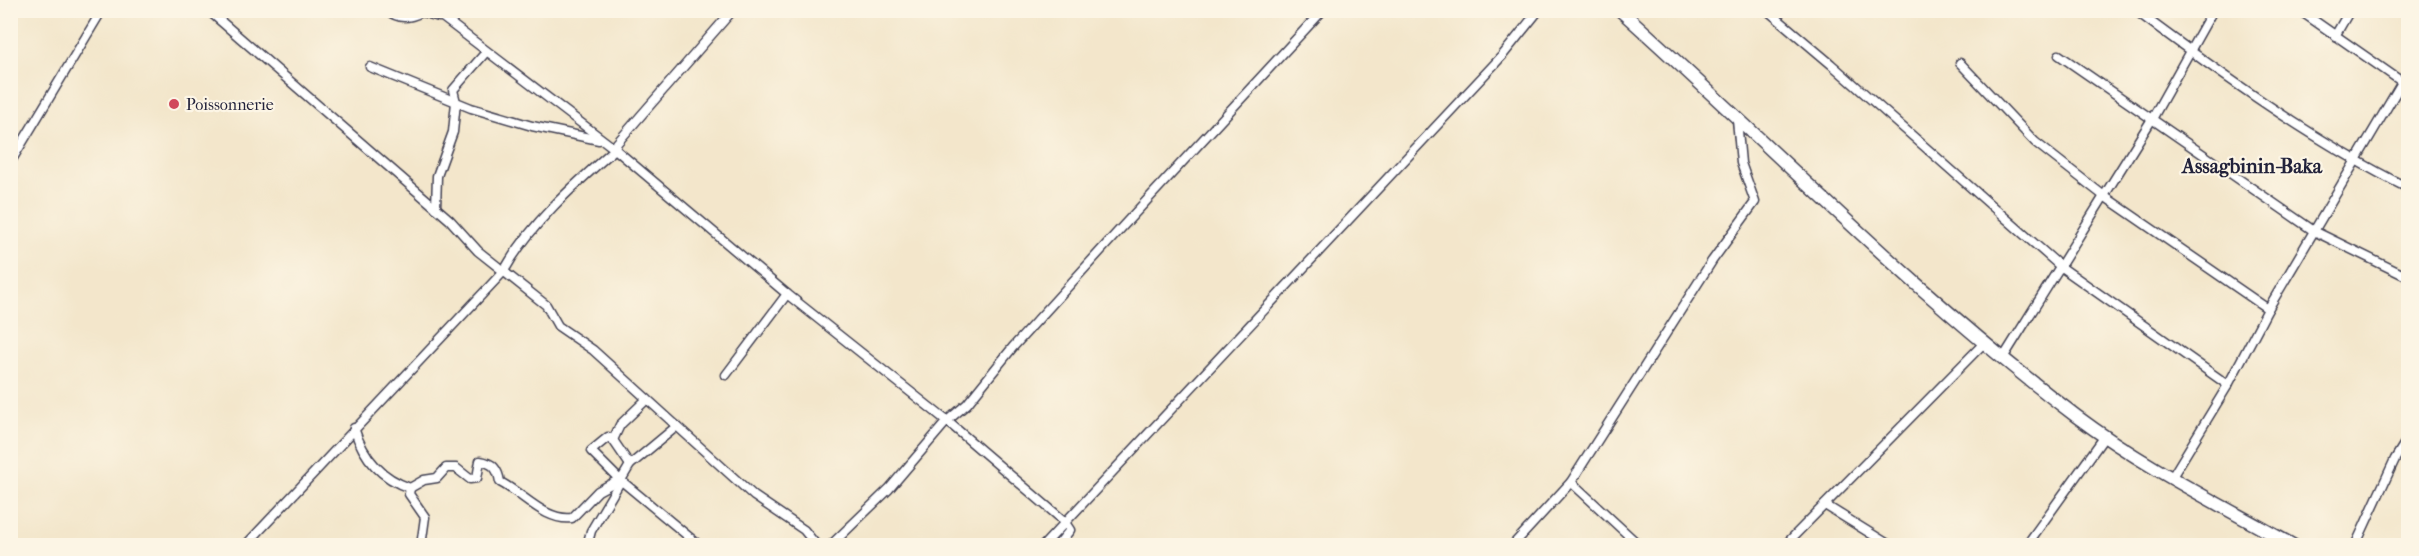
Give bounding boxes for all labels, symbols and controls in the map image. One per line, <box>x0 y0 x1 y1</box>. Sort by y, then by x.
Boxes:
place label: Poissonnerie <box>186 95 274 114</box>
marker: Poissonnerie <box>167 97 181 111</box>
district label: Assagbinin-Baka <box>2180 155 2323 178</box>

